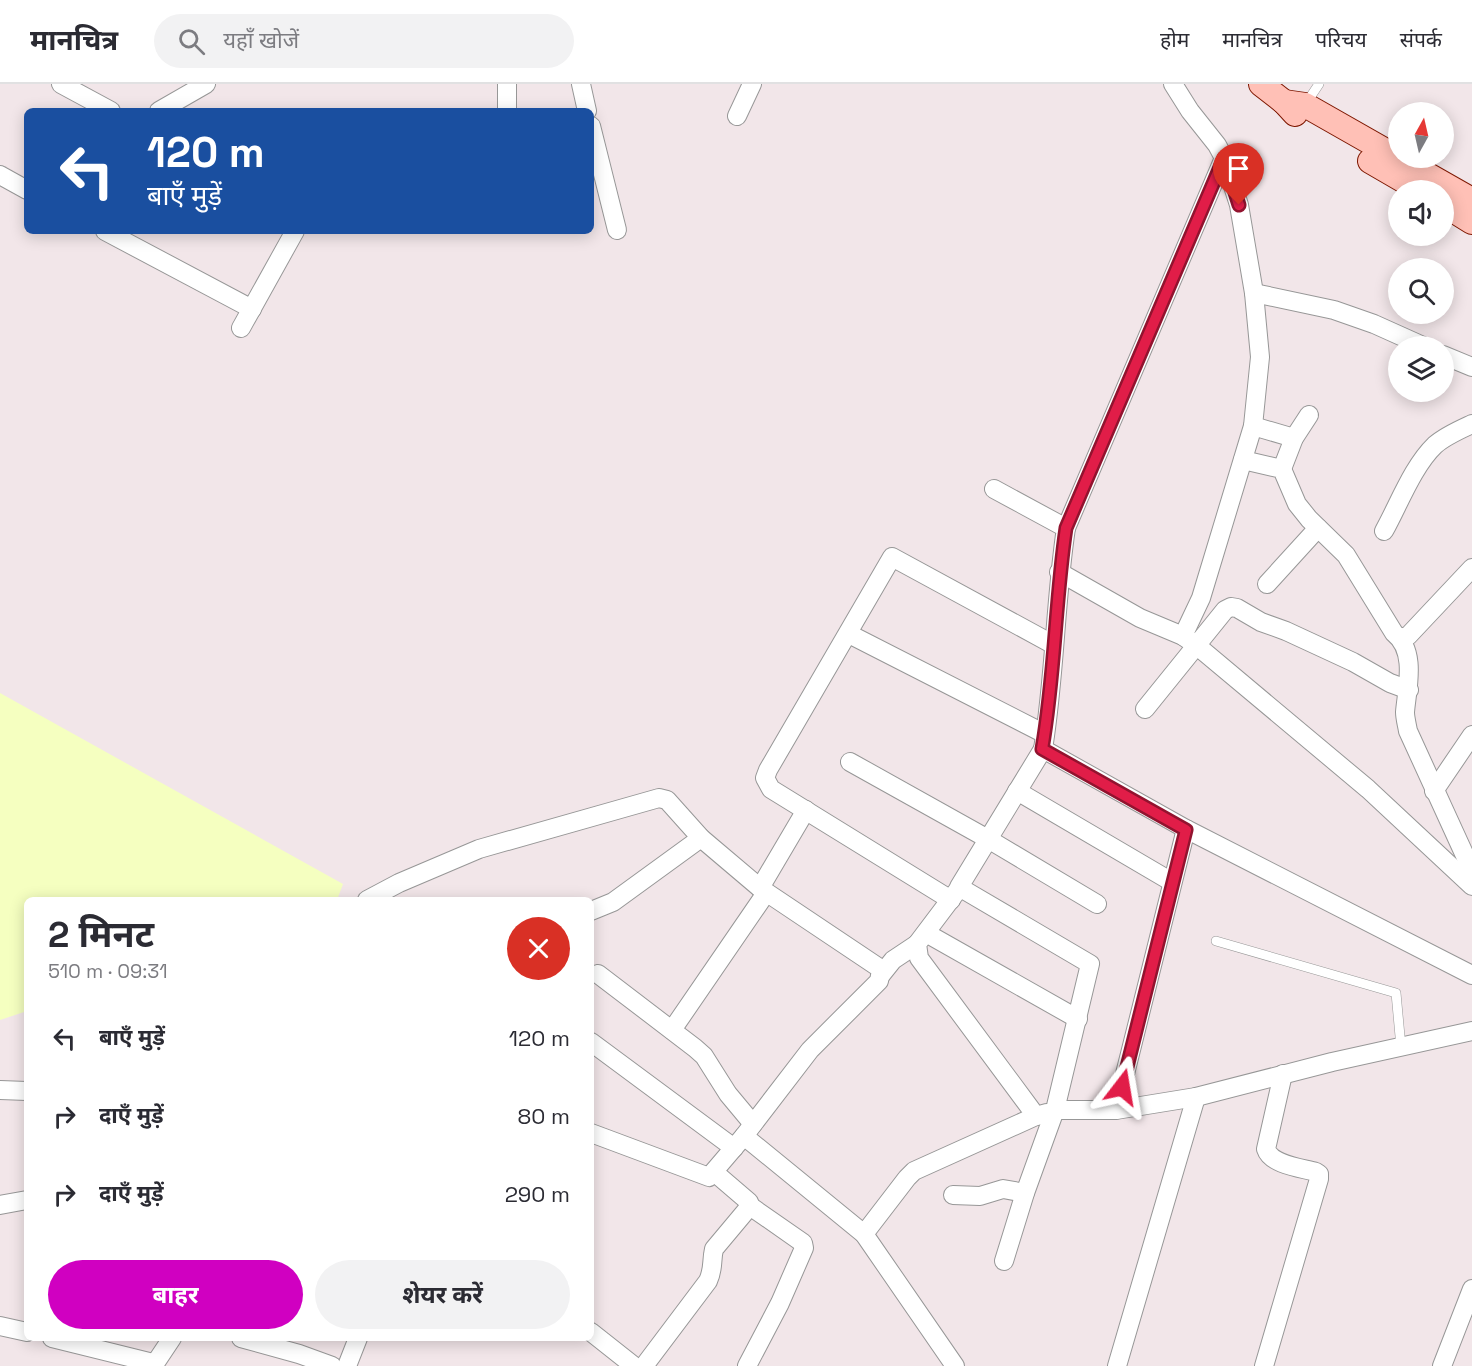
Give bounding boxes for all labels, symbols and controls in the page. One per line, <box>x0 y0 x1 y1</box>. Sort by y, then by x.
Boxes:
search box <box>154 14 574 68</box>
text: मानचित्र <box>30 22 118 58</box>
icon: search <box>175 25 208 58</box>
text: यहाँ खोजें <box>223 26 299 54</box>
text: होम <box>1160 26 1189 53</box>
text: मानचित्र <box>1222 26 1282 53</box>
text: परिचय <box>1315 26 1367 53</box>
text: संपर्क <box>1400 26 1442 53</box>
north arrow <box>1388 102 1454 168</box>
map controls <box>1388 102 1454 402</box>
text: 120 m <box>147 126 265 179</box>
icon: left <box>48 132 126 210</box>
pin <box>1213 143 1264 205</box>
icon: arrive <box>1222 152 1255 185</box>
text: बाएँ मुड़ें <box>147 178 222 213</box>
button: sound <box>1388 180 1454 246</box>
button: search <box>1388 258 1454 324</box>
button: layers <box>1388 336 1454 402</box>
text: 2 मिनट <box>48 912 154 958</box>
button: close <box>507 917 570 980</box>
text: 510 m · 09:31 <box>48 958 168 984</box>
icon: left <box>48 1022 81 1055</box>
text: बाएँ मुड़ें <box>99 1023 165 1051</box>
text: 120 m <box>509 1024 570 1052</box>
position arrow <box>1090 1055 1154 1119</box>
icon: right <box>48 1100 81 1133</box>
text: दाएँ मुड़ें <box>99 1101 164 1129</box>
text: 80 m <box>518 1102 570 1130</box>
icon: right <box>48 1178 81 1211</box>
text: दाएँ मुड़ें <box>99 1179 164 1207</box>
text: 290 m <box>505 1180 570 1208</box>
button: बाहर <box>48 1260 303 1329</box>
button: शेयर करें <box>315 1260 570 1329</box>

